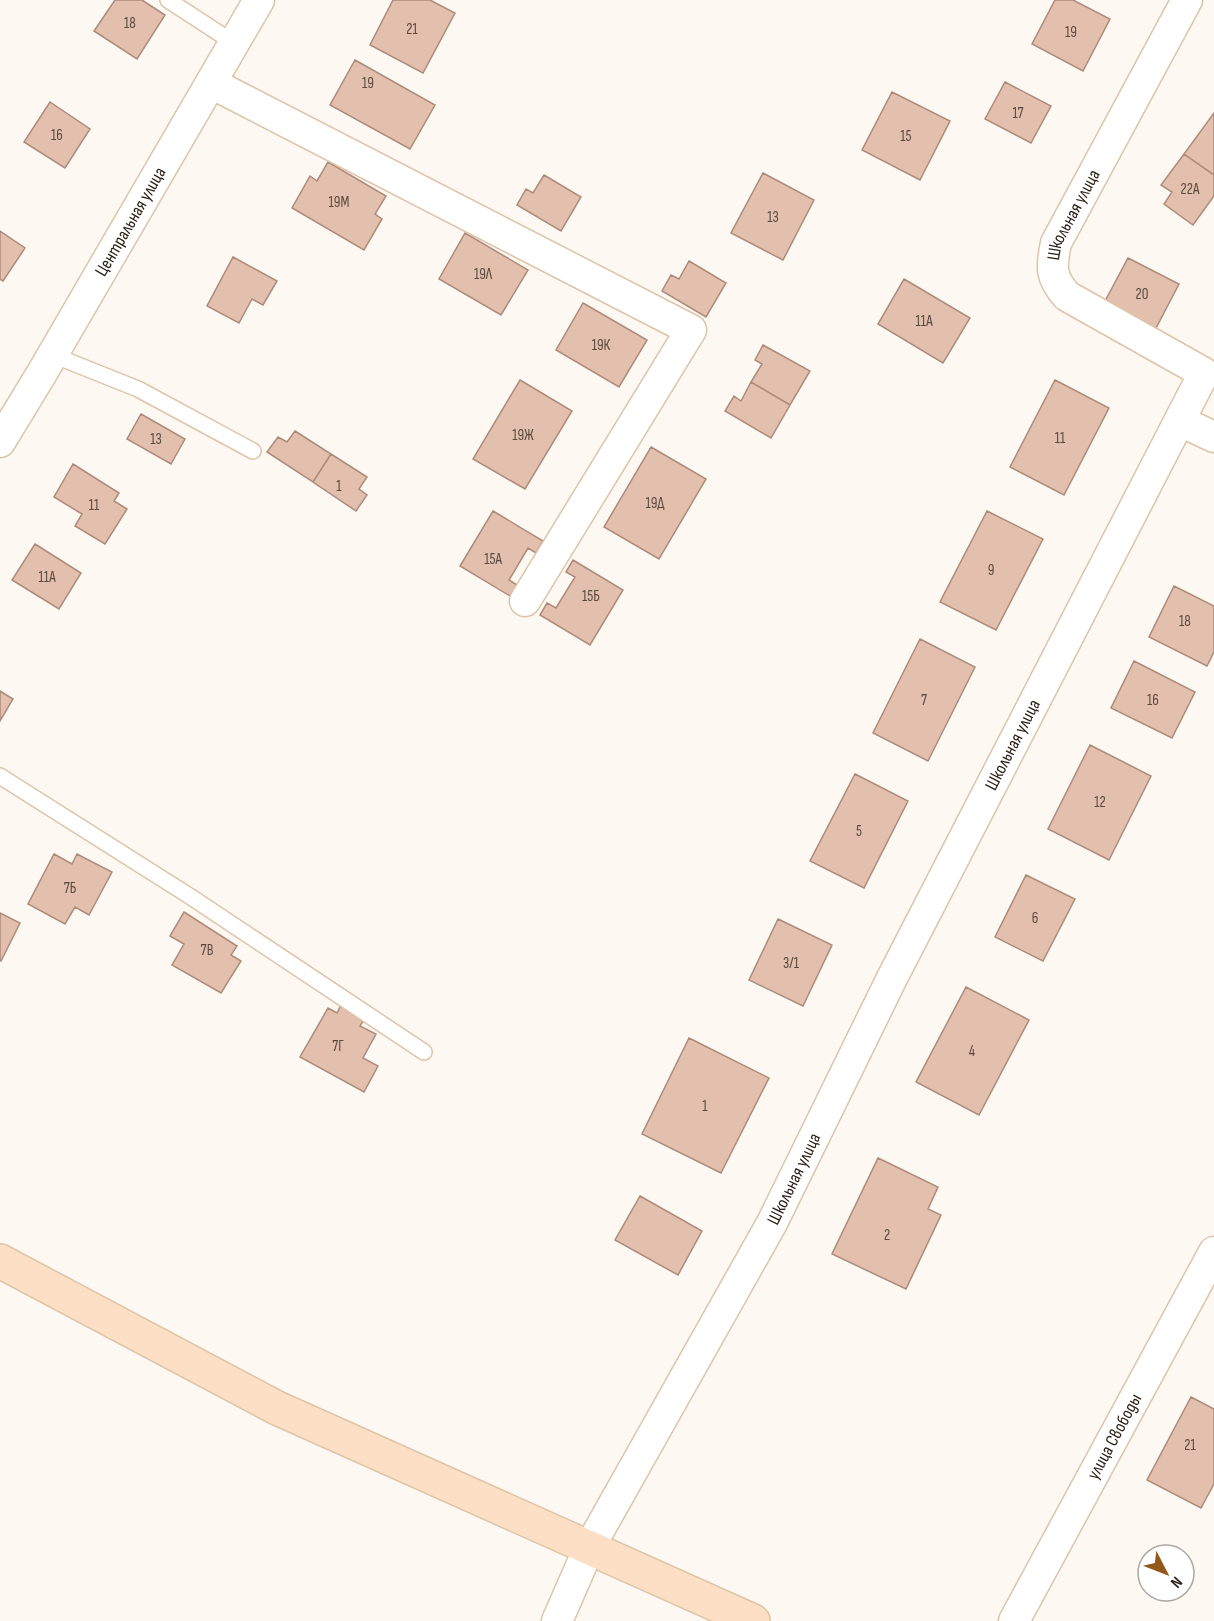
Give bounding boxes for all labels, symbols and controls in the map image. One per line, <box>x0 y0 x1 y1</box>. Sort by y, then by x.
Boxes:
house number: 18 <box>124 14 136 33</box>
house number: 21 <box>406 20 418 39</box>
house number: 19 <box>1065 23 1077 42</box>
house number: 19 <box>362 74 374 93</box>
house number: 17 <box>1012 104 1024 123</box>
house number: 16 <box>51 126 63 145</box>
house number: 15 <box>900 127 912 146</box>
street label: Центральная улица <box>90 163 170 280</box>
street label: Школьная улица <box>1043 166 1104 262</box>
house number: 22А <box>1181 180 1200 199</box>
house number: 19М <box>329 193 349 212</box>
house number: 13 <box>767 208 779 227</box>
house number: 19Л <box>474 265 493 284</box>
house number: 20 <box>1136 285 1148 304</box>
house number: 11А <box>915 312 933 331</box>
house number: 19К <box>592 336 611 355</box>
house number: 19Ж <box>512 426 534 445</box>
house number: 11 <box>1055 429 1066 448</box>
house number: 13 <box>150 430 162 449</box>
house number: 1 <box>336 477 342 496</box>
house number: 19Д <box>645 494 665 513</box>
house number: 11 <box>89 496 100 515</box>
house number: 15А <box>484 550 502 569</box>
house number: 9 <box>988 561 994 580</box>
house number: 11А <box>38 568 56 587</box>
house number: 15Б <box>582 587 600 606</box>
house number: 18 <box>1179 612 1191 631</box>
house number: 7 <box>921 691 927 710</box>
house number: 16 <box>1147 691 1159 710</box>
street label: Школьная улица <box>980 696 1044 794</box>
house number: 12 <box>1094 793 1106 812</box>
house number: 5 <box>856 822 862 841</box>
house number: 7Б <box>64 879 77 898</box>
house number: 6 <box>1032 909 1038 928</box>
house number: 7В <box>201 941 214 960</box>
house number: 3/1 <box>783 954 800 973</box>
house number: 7Г <box>332 1037 344 1056</box>
house number: 4 <box>969 1042 975 1061</box>
house number: 1 <box>702 1097 708 1116</box>
street label: Школьная улица <box>762 1129 825 1228</box>
house number: 2 <box>884 1226 890 1245</box>
street label: улица Свободы <box>1082 1390 1146 1483</box>
house number: 21 <box>1184 1436 1196 1455</box>
north arrow <box>1136 1543 1196 1603</box>
text: N <box>1166 1573 1186 1592</box>

